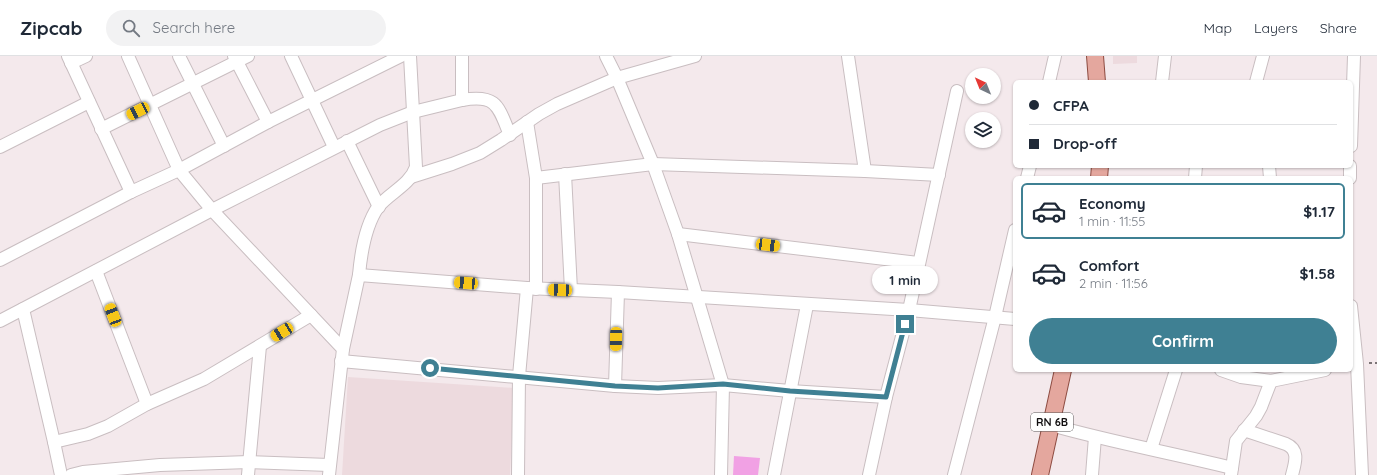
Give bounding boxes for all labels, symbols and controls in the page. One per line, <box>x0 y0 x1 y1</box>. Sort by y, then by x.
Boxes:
search box <box>106 10 386 46</box>
text: Zipcab <box>20 16 82 40</box>
icon: search <box>120 17 142 39</box>
text: Search here <box>152 18 235 37</box>
text: Map <box>1203 19 1232 37</box>
text: Layers <box>1254 19 1298 37</box>
text: Share <box>1320 19 1357 37</box>
north arrow <box>965 68 1001 104</box>
map controls <box>965 68 1001 148</box>
text: CFPA <box>1053 96 1089 115</box>
car <box>125 100 151 122</box>
button: layers <box>965 112 1001 148</box>
text: Drop-off <box>1053 134 1117 153</box>
icon: car <box>1031 193 1067 229</box>
text: Economy <box>1079 194 1146 213</box>
text: $1.17 <box>1303 202 1335 221</box>
text: 1 min · 11:55 <box>1079 213 1145 229</box>
car <box>755 238 781 252</box>
icon: car <box>1031 255 1067 291</box>
text: Comfort <box>1079 256 1140 275</box>
text: $1.58 <box>1300 264 1335 283</box>
callout: 1 min <box>872 266 938 294</box>
text: 1 min <box>889 272 921 288</box>
text: 2 min · 11:56 <box>1079 275 1148 291</box>
car <box>454 276 478 290</box>
car <box>548 284 572 296</box>
car <box>103 302 123 328</box>
route end <box>896 315 914 333</box>
button: Confirm <box>1029 318 1337 364</box>
car <box>269 321 295 343</box>
car <box>610 327 622 351</box>
route start <box>421 359 439 377</box>
road number: RN 6B <box>1031 413 1073 431</box>

